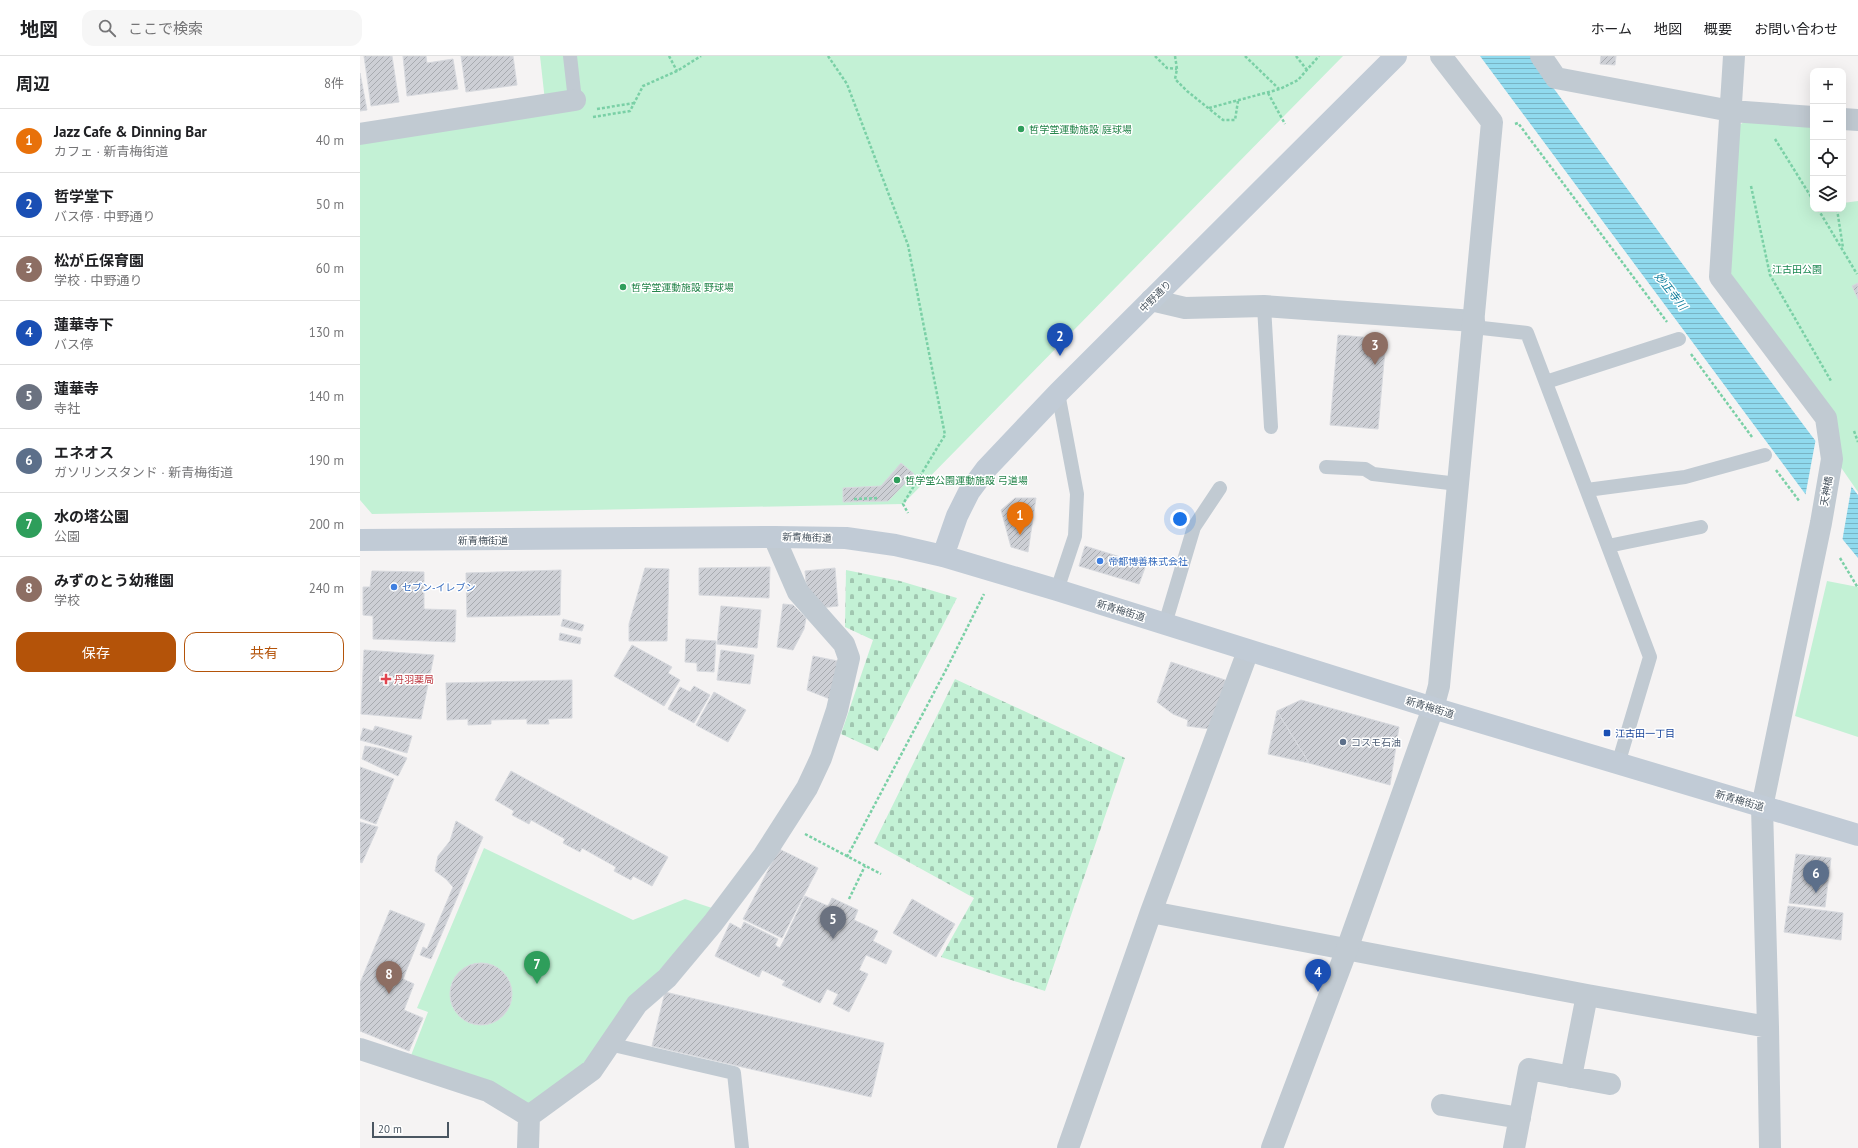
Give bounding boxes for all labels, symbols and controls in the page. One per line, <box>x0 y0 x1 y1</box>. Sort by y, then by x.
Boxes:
search box <box>82 10 362 46</box>
text: 地図 <box>20 17 58 41</box>
icon: search <box>96 17 118 39</box>
text: ここで検索 <box>128 19 203 38</box>
text: ホーム <box>1590 20 1632 38</box>
text: 地図 <box>1654 20 1682 38</box>
text: 概要 <box>1704 20 1732 38</box>
text: お問い合わせ <box>1754 20 1838 38</box>
map controls <box>1810 68 1846 212</box>
button: + <box>1810 68 1846 104</box>
text: 周辺 <box>16 73 50 95</box>
text: 8件 <box>324 75 344 92</box>
button: − <box>1810 104 1846 140</box>
text: Jazz Cafe & Dinning Bar <box>54 122 207 141</box>
place label: 哲学堂運動施設 庭球場 <box>1029 123 1132 136</box>
marker: 哲学堂運動施設 庭球場 <box>1016 124 1026 134</box>
text: 1 <box>25 132 33 149</box>
text: 40 m <box>316 132 344 149</box>
button: locate <box>1810 140 1846 176</box>
text: カフェ · 新青梅街道 <box>54 143 168 160</box>
button: layers <box>1810 176 1846 212</box>
text: 哲学堂下 <box>54 187 114 206</box>
text: 2 <box>25 196 33 213</box>
text: 50 m <box>316 196 344 213</box>
text: バス停 · 中野通り <box>54 208 155 225</box>
text: 松が丘保育園 <box>54 251 144 270</box>
text: 3 <box>25 260 33 277</box>
text: 60 m <box>316 260 344 277</box>
park label: 江古田公園 <box>1772 263 1822 276</box>
water label: 妙正寺川 <box>1652 269 1691 313</box>
text: 学校 · 中野通り <box>54 272 142 289</box>
street label: 中野通り <box>1137 278 1174 315</box>
place label: 哲学堂運動施設 野球場 <box>631 281 734 294</box>
marker: 哲学堂運動施設 野球場 <box>618 282 628 292</box>
text: 蓮華寺下 <box>54 315 114 334</box>
pin: 2 <box>1047 323 1073 356</box>
text: 4 <box>25 324 33 341</box>
text: 130 m <box>309 324 344 341</box>
pin: 3 <box>1362 332 1388 365</box>
text: バス停 <box>54 336 93 353</box>
text: 蓮華寺 <box>54 379 99 398</box>
text: 5 <box>25 388 33 405</box>
text: 140 m <box>309 388 344 405</box>
text: 寺社 <box>54 400 80 417</box>
text: エネオス <box>54 443 114 462</box>
text: 6 <box>25 452 33 469</box>
text: 190 m <box>309 452 344 469</box>
text: ガソリンスタンド · 新青梅街道 <box>54 464 233 481</box>
place label: 哲学堂公園運動施設 弓道場 <box>905 474 1028 487</box>
marker: 哲学堂公園運動施設 弓道場 <box>892 475 902 485</box>
street label: 天神橋 <box>1817 475 1835 507</box>
pin: 1 <box>1007 502 1033 535</box>
text: 水の塔公園 <box>54 507 129 526</box>
your location <box>1170 509 1190 529</box>
text: 7 <box>25 516 33 533</box>
text: 200 m <box>309 516 344 533</box>
text: 公園 <box>54 528 80 545</box>
street label: 新青梅街道 <box>782 530 832 545</box>
street label: 新青梅街道 <box>458 534 508 547</box>
place label: 帝都博善株式会社 <box>1108 555 1188 568</box>
marker: 帝都博善株式会社 <box>1095 556 1105 566</box>
text: みずのとう幼稚園 <box>54 571 174 590</box>
text: 8 <box>25 580 33 597</box>
text: 240 m <box>309 580 344 597</box>
place label: セブン-イレブン <box>402 581 476 594</box>
marker: セブン-イレブン <box>389 582 399 592</box>
text: 学校 <box>54 592 80 609</box>
street label: 新青梅街道 <box>1095 597 1147 624</box>
button: 保存 <box>16 632 176 672</box>
button: 共有 <box>184 632 344 672</box>
place label: 丹羽薬局 <box>394 673 434 686</box>
marker: 丹羽薬局 <box>381 674 391 684</box>
street label: 新青梅街道 <box>1404 694 1456 721</box>
place label: 江古田一丁目 <box>1615 727 1675 740</box>
marker: 江古田一丁目 <box>1602 728 1612 738</box>
place label: コスモ石油 <box>1351 736 1401 749</box>
marker: コスモ石油 <box>1338 737 1348 747</box>
street label: 新青梅街道 <box>1714 787 1766 814</box>
pin: 6 <box>1803 860 1829 893</box>
pin: 5 <box>820 906 846 939</box>
pin: 7 <box>524 951 550 984</box>
pin: 4 <box>1305 959 1331 992</box>
pin: 8 <box>376 961 402 994</box>
scale bar <box>372 1120 449 1139</box>
text: 20 m <box>378 1122 402 1136</box>

